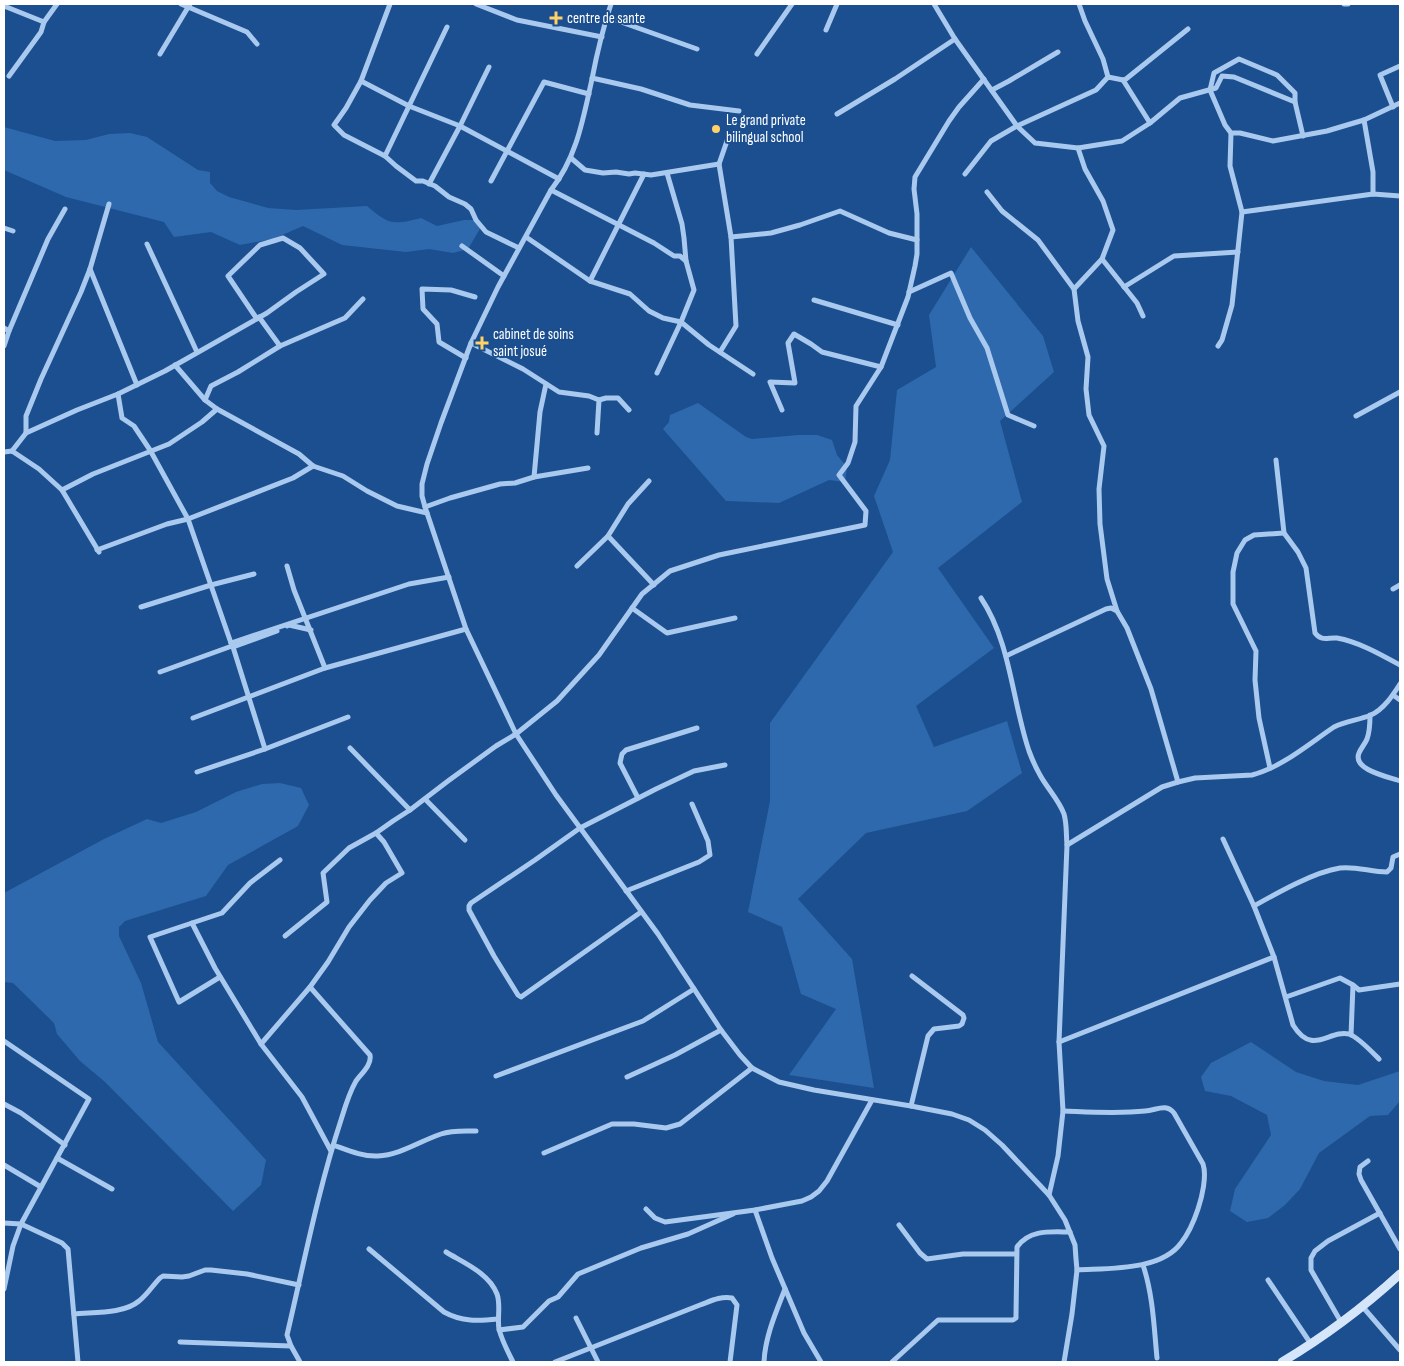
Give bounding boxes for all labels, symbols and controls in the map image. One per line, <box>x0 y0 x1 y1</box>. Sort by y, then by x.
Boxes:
place label: centre de sante <box>567 9 645 28</box>
marker: centre de sante <box>549 11 563 25</box>
place label: Le grand private bilingual school <box>726 111 806 147</box>
marker: Le grand private bilingual school <box>710 123 722 135</box>
place label: cabinet de soins saint josué <box>493 325 574 361</box>
marker: cabinet de soins saint josué <box>475 336 489 350</box>

